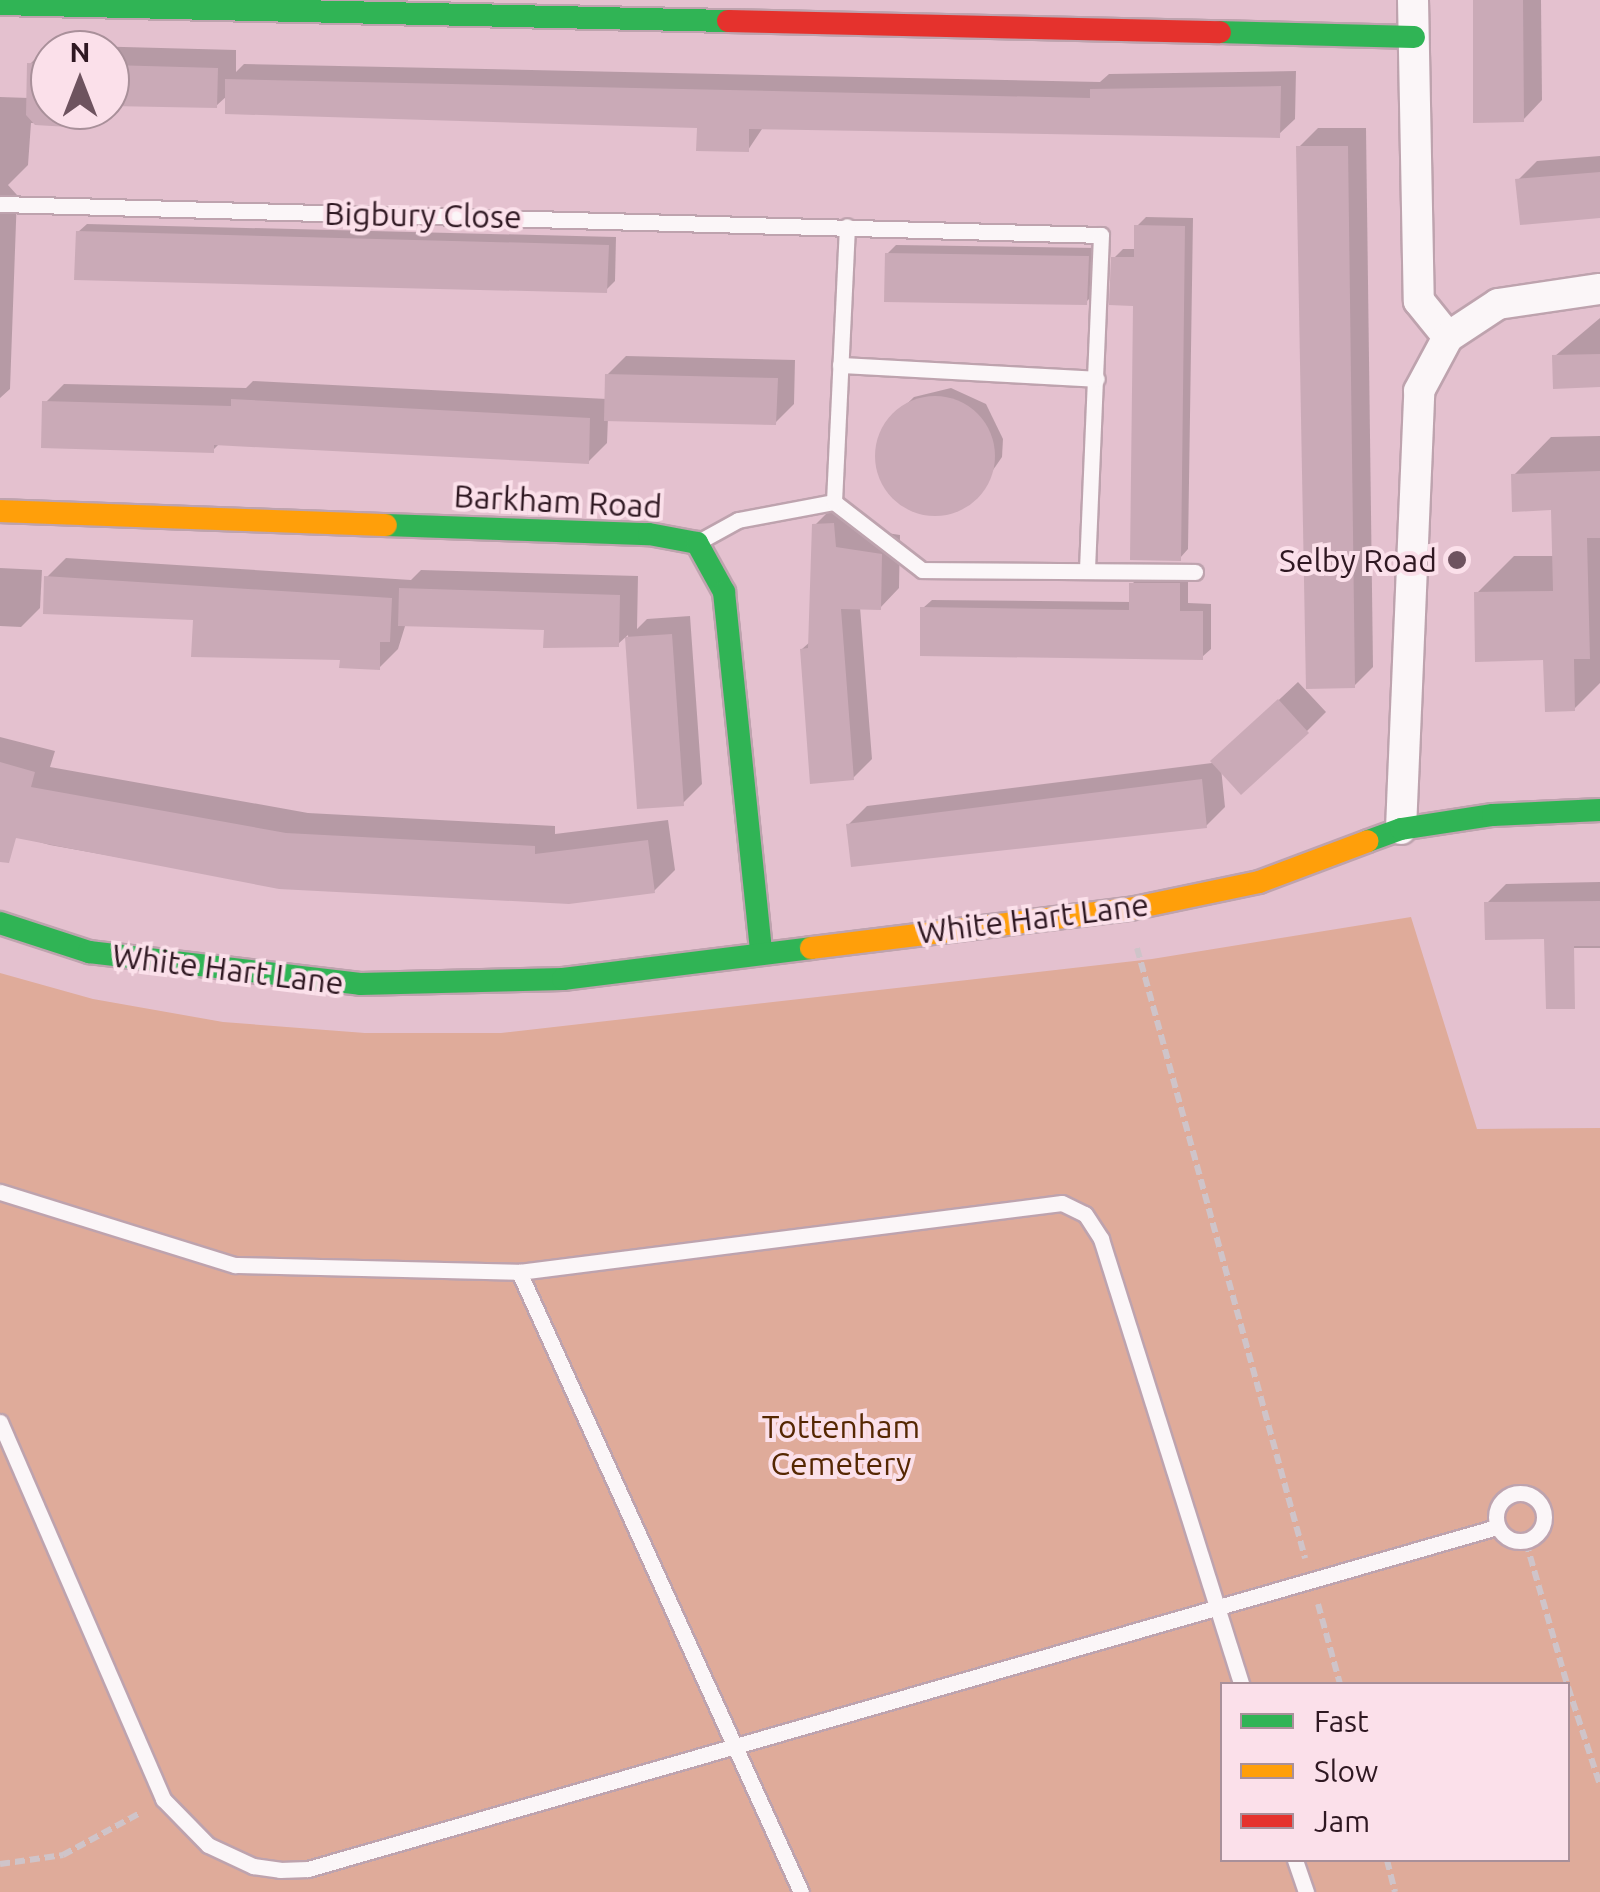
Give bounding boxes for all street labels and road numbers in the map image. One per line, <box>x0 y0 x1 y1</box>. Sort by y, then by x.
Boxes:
street label: Bigbury Close <box>324 194 522 236</box>
street label: Barkham Road <box>453 476 663 526</box>
street label: White Hart Lane <box>915 885 1151 951</box>
street label: White Hart Lane <box>110 936 346 1002</box>

